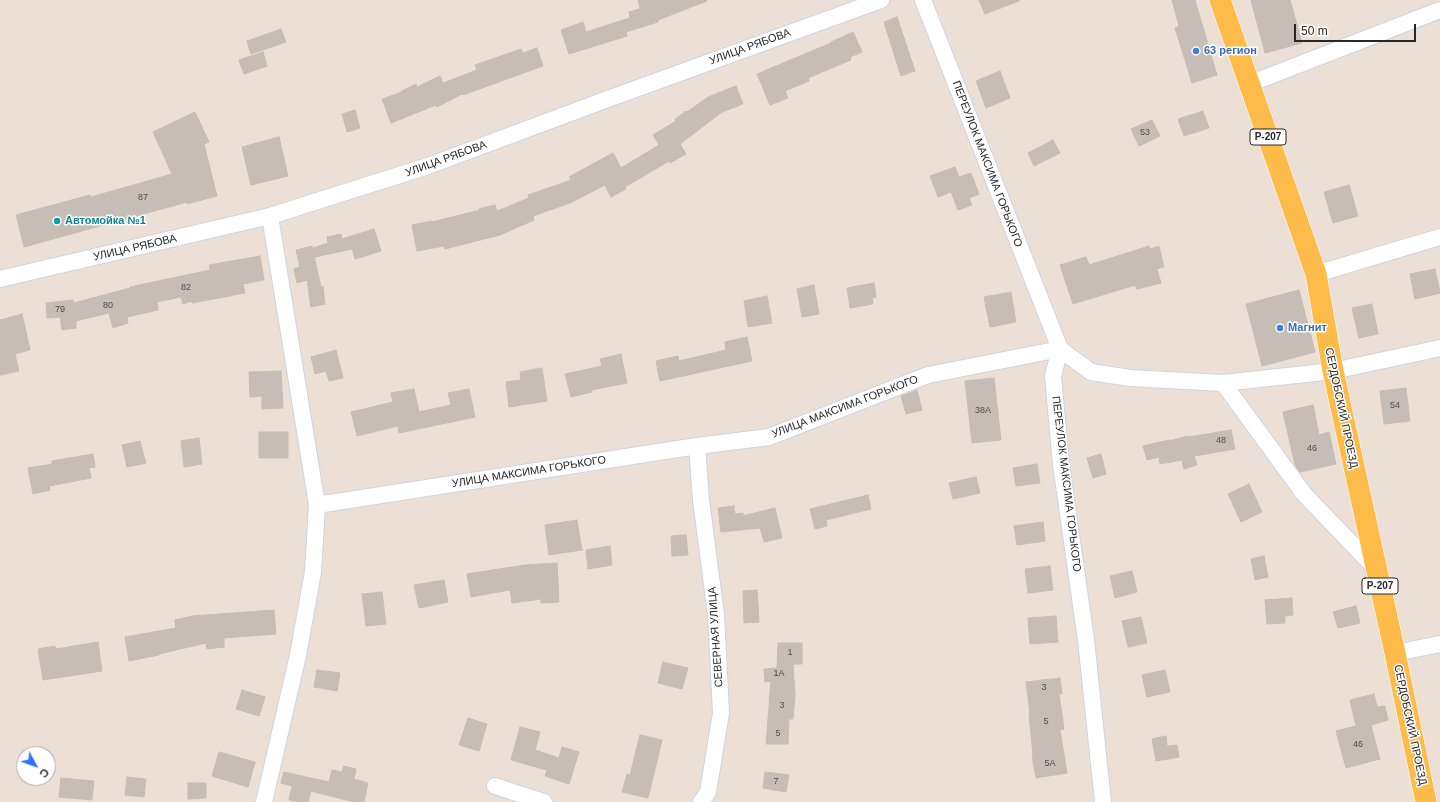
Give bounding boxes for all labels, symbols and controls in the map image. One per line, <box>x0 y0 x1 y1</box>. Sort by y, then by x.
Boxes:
scale bar <box>1296 16 1418 42</box>
text: 50 m <box>1301 24 1328 38</box>
street label: УЛИЦА РЯБОВА <box>708 26 792 68</box>
place label: 63 регион <box>1204 44 1257 58</box>
marker: 63 регион <box>1191 46 1201 56</box>
street label: ПЕРЕУЛОК МАКСИМА ГОРЬКОГО <box>949 79 1025 249</box>
house number: 53 <box>1140 128 1150 138</box>
road number: Р-207 <box>1250 129 1286 145</box>
street label: УЛИЦА РЯБОВА <box>404 138 488 180</box>
house number: 87 <box>138 193 148 203</box>
place label: Автомойка №1 <box>65 214 146 228</box>
marker: Автомойка №1 <box>52 216 62 226</box>
street label: УЛИЦА РЯБОВА <box>92 232 178 264</box>
house number: 82 <box>181 283 191 293</box>
house number: 80 <box>103 301 113 311</box>
house number: 79 <box>55 305 65 315</box>
place label: Магнит <box>1288 321 1327 335</box>
marker: Магнит <box>1275 323 1285 333</box>
street label: СЕРДОБСКИЙ ПРОЕЗД <box>1322 346 1360 470</box>
street label: УЛИЦА МАКСИМА ГОРЬКОГО <box>770 373 920 441</box>
street label: ПЕРЕУЛОК МАКСИМА ГОРЬКОГО <box>1049 395 1083 573</box>
house number: 54 <box>1390 401 1400 411</box>
house number: 38А <box>975 406 991 416</box>
house number: 48 <box>1216 436 1226 446</box>
house number: 46 <box>1307 444 1317 454</box>
street label: УЛИЦА МАКСИМА ГОРЬКОГО <box>451 453 607 491</box>
road number: Р-207 <box>1362 578 1398 594</box>
street label: СЕВЕРНАЯ УЛИЦА <box>706 586 726 688</box>
house number: 1 <box>787 648 793 658</box>
street label: СЕРДОБСКИЙ ПРОЕЗД <box>1391 663 1429 787</box>
house number: 1А <box>773 669 785 679</box>
house number: 3 <box>1041 683 1047 693</box>
house number: 3 <box>779 701 785 711</box>
house number: 5 <box>1043 717 1049 727</box>
house number: 5 <box>775 729 781 739</box>
house number: 46 <box>1353 740 1363 750</box>
north arrow <box>16 746 56 786</box>
house number: 5А <box>1044 759 1056 769</box>
text: С <box>37 766 51 780</box>
house number: 7 <box>773 777 779 787</box>

